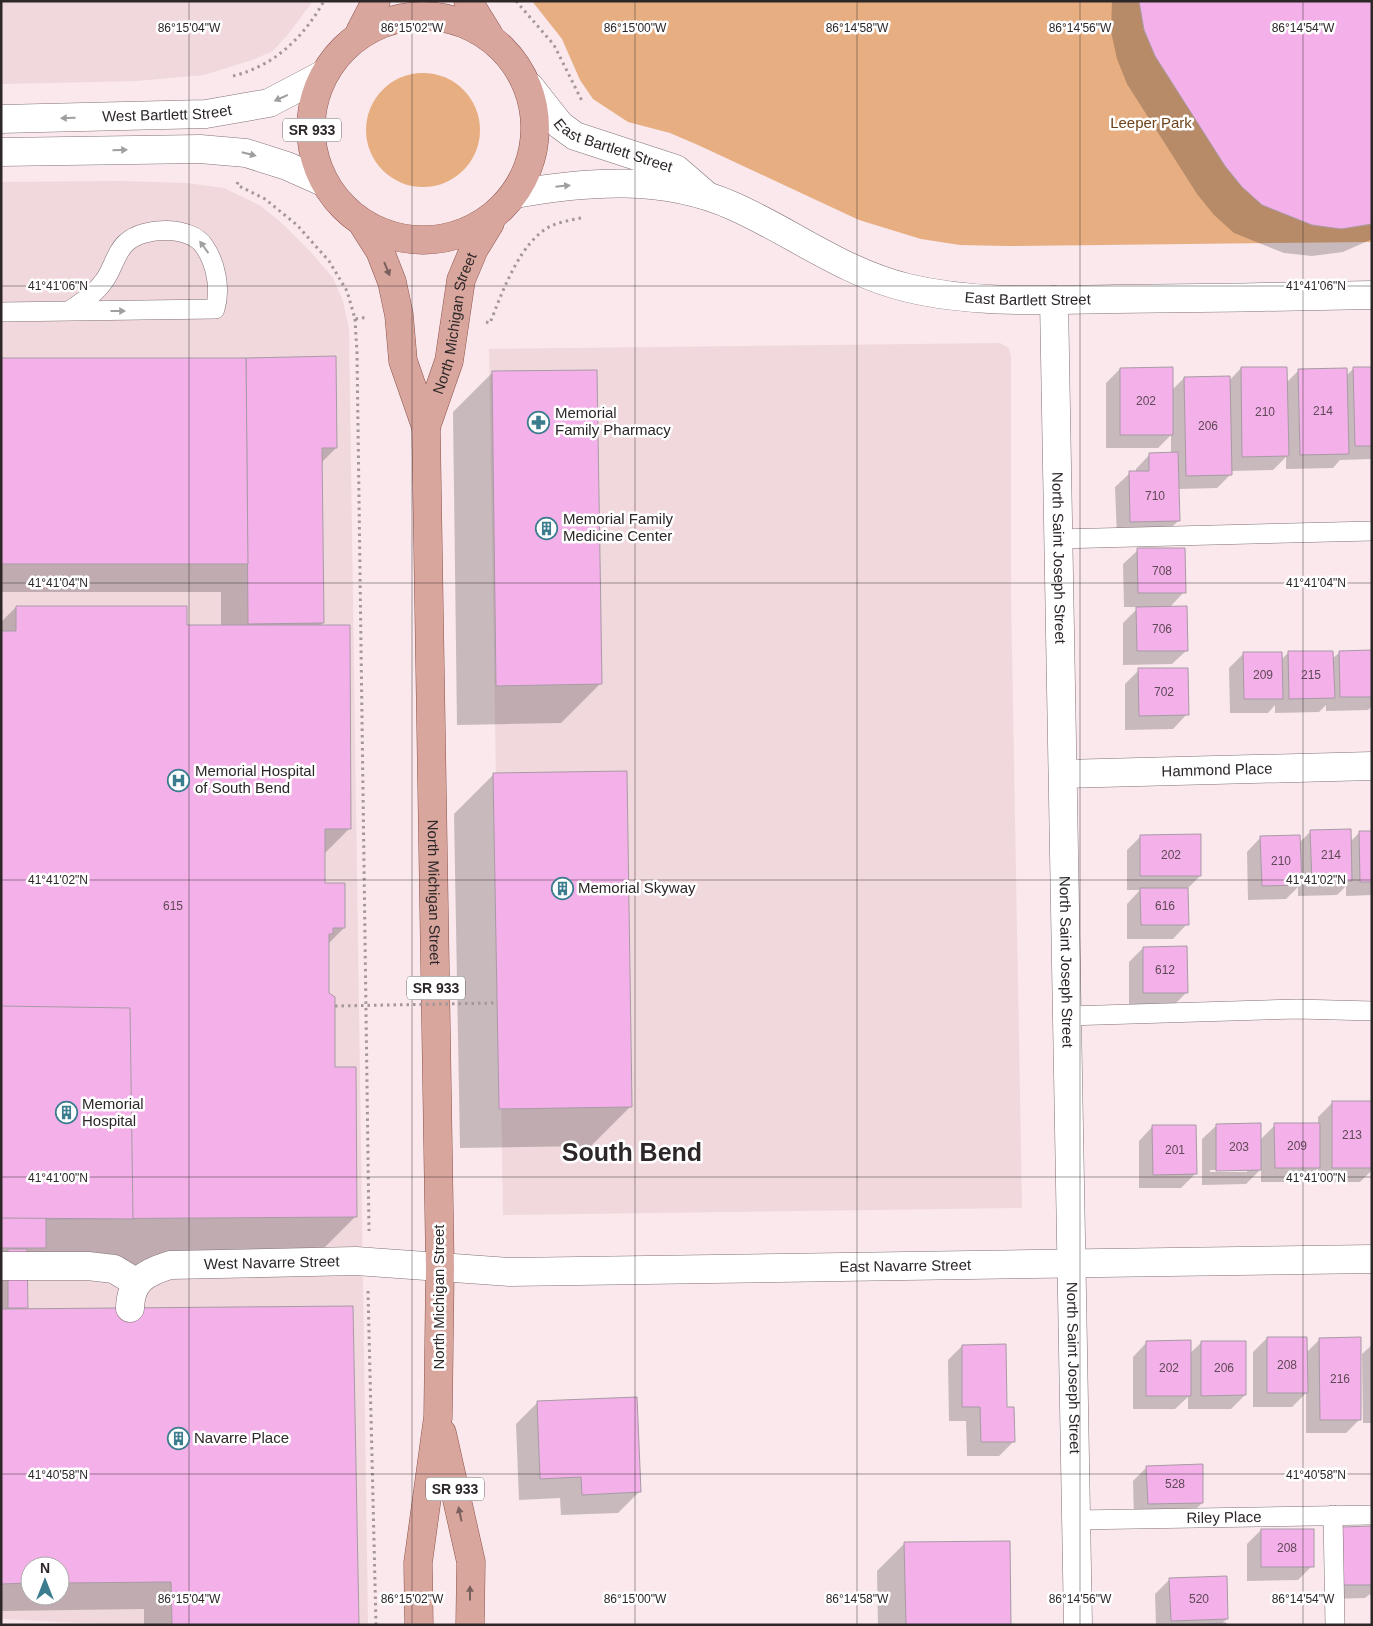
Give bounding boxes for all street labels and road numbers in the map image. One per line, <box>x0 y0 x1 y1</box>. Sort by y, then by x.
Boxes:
street label: West Bartlett Street <box>102 101 234 125</box>
street label: East Bartlett Street <box>550 115 676 176</box>
road number: SR 933 <box>283 118 341 142</box>
street label: North Michigan Street <box>429 249 480 396</box>
street label: East Bartlett Street <box>964 288 1092 308</box>
street label: North Saint Joseph Street <box>1049 472 1069 645</box>
street label: Hammond Place <box>1161 760 1273 779</box>
street label: North Michigan Street <box>425 819 444 966</box>
street label: North Saint Joseph Street <box>1056 876 1077 1049</box>
road number: SR 933 <box>407 976 465 1000</box>
street label: North Michigan Street <box>430 1224 447 1370</box>
street label: West Navarre Street <box>204 1252 341 1272</box>
street label: East Navarre Street <box>839 1256 972 1275</box>
street label: North Saint Joseph Street <box>1064 1282 1084 1455</box>
road number: SR 933 <box>426 1478 484 1500</box>
street label: Riley Place <box>1186 1508 1262 1526</box>

